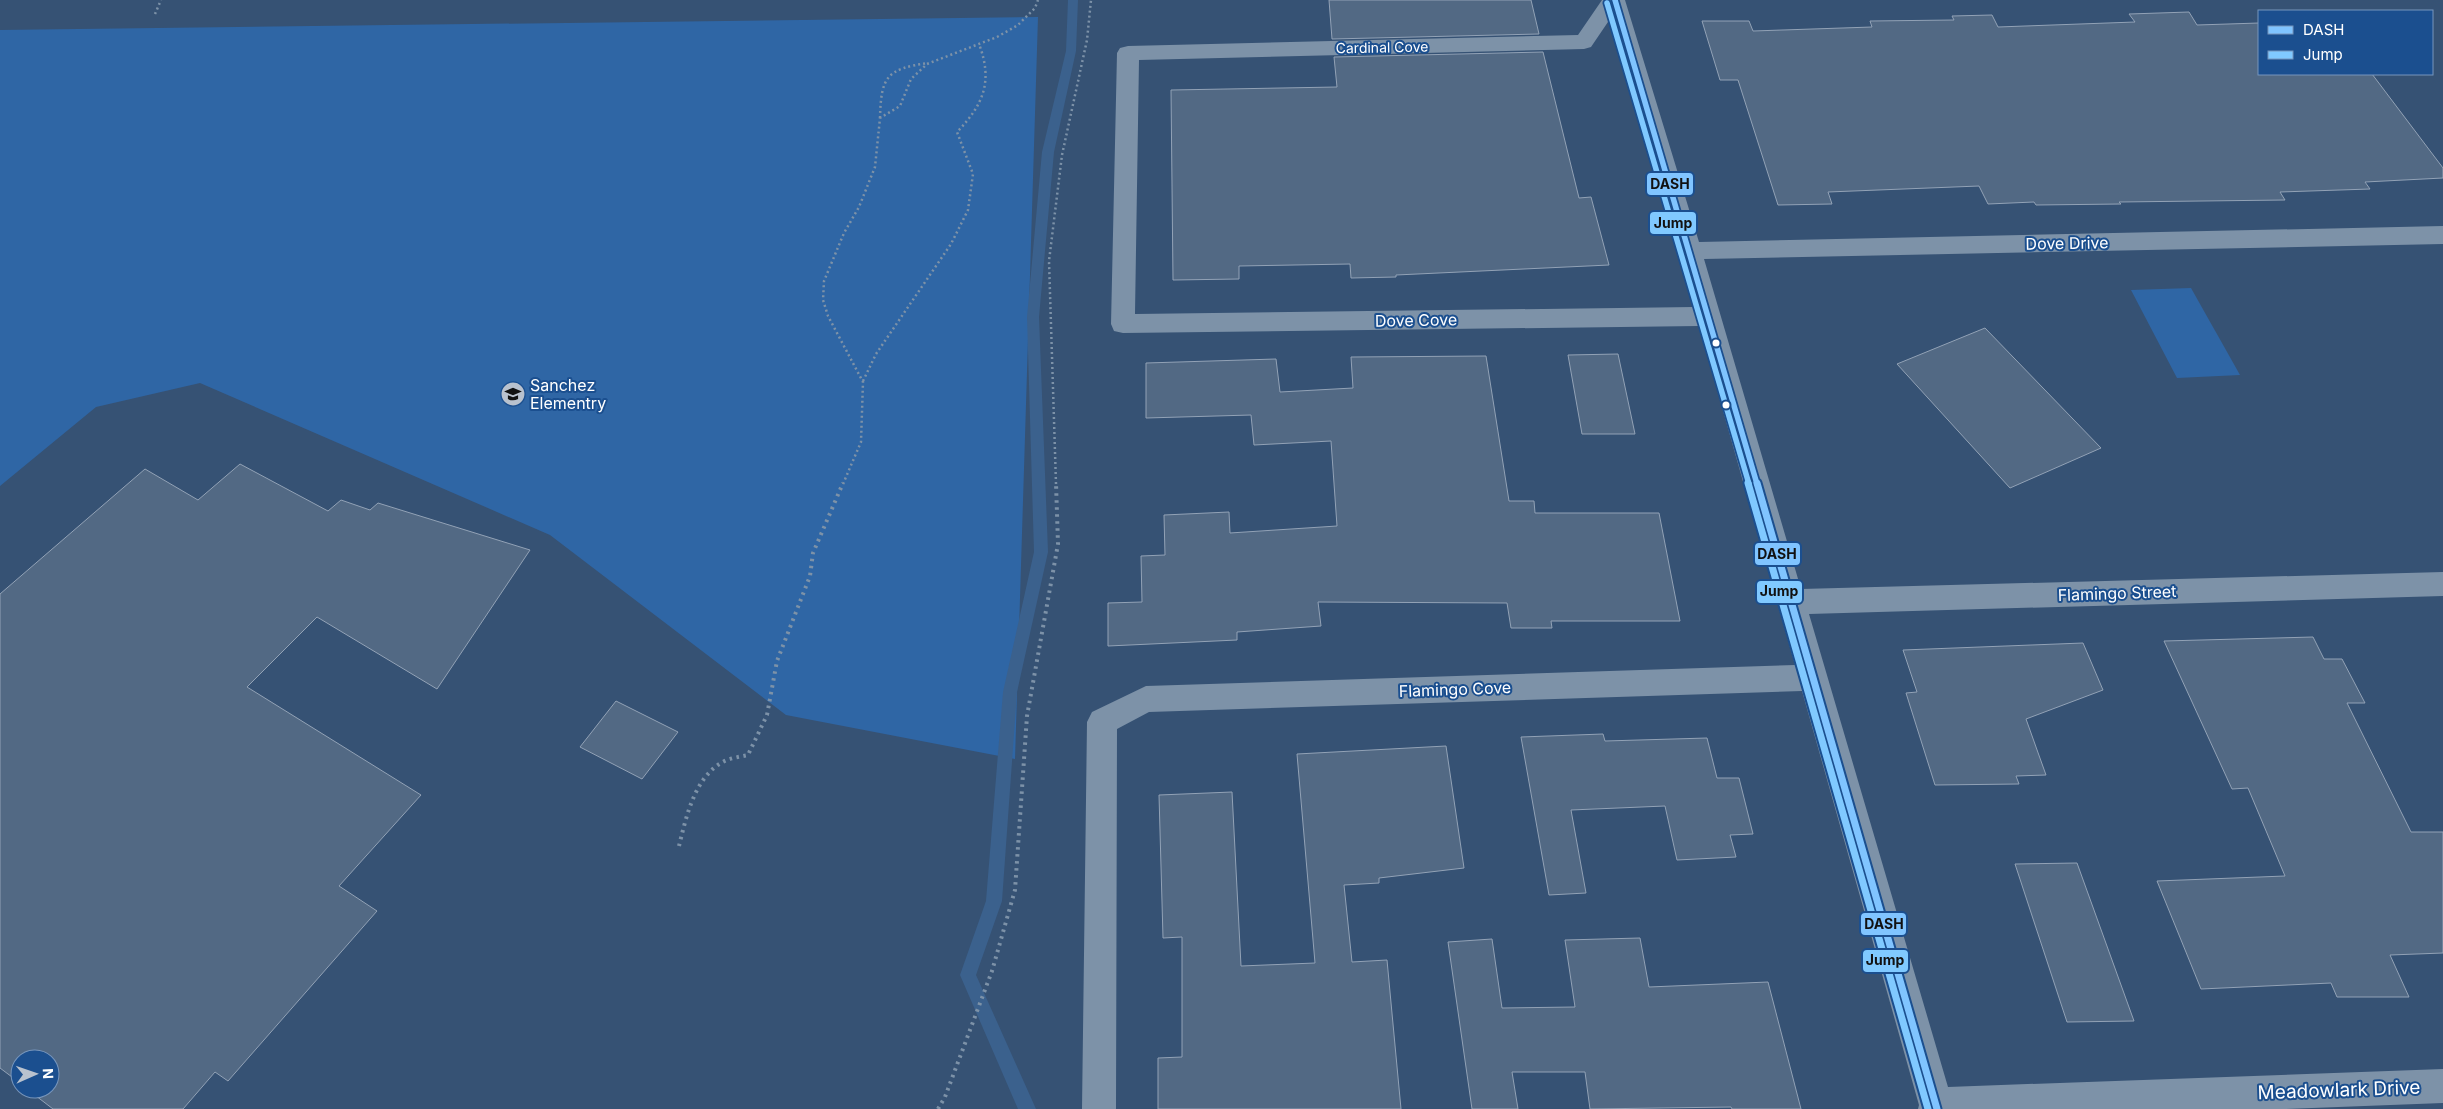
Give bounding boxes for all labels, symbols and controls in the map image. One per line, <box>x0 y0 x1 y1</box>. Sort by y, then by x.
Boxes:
legend <box>2258 10 2433 75</box>
text: DASH <box>2303 20 2344 39</box>
street label: Cardinal Cove <box>1336 38 1428 56</box>
text: Jump <box>2303 45 2343 64</box>
line badge: DASH <box>1646 172 1694 196</box>
text: DASH <box>1650 175 1690 192</box>
line badge: Jump <box>1649 211 1697 235</box>
text: Jump <box>1654 214 1692 231</box>
street label: Dove Drive <box>2025 232 2109 254</box>
street label: Dove Cove <box>1375 309 1457 331</box>
unlabelled marker <box>1711 338 1721 348</box>
place label: Sanchez Elementry <box>530 375 606 413</box>
school or university icon: Sanchez Elementry <box>500 381 526 407</box>
unlabelled marker <box>1721 400 1731 410</box>
line badge: DASH <box>1754 542 1801 566</box>
text: DASH <box>1757 545 1797 562</box>
line badge: Jump <box>1756 580 1803 604</box>
street label: Flamingo Street <box>2057 581 2177 605</box>
text: Jump <box>1760 582 1798 599</box>
street label: Flamingo Cove <box>1398 677 1512 701</box>
line badge: DASH <box>1860 912 1907 936</box>
text: DASH <box>1864 915 1904 932</box>
line badge: Jump <box>1862 949 1909 973</box>
text: Jump <box>1866 951 1904 968</box>
north arrow <box>10 1049 60 1099</box>
text: N <box>40 1068 57 1079</box>
street label: Meadowlark Drive <box>2257 1076 2421 1104</box>

